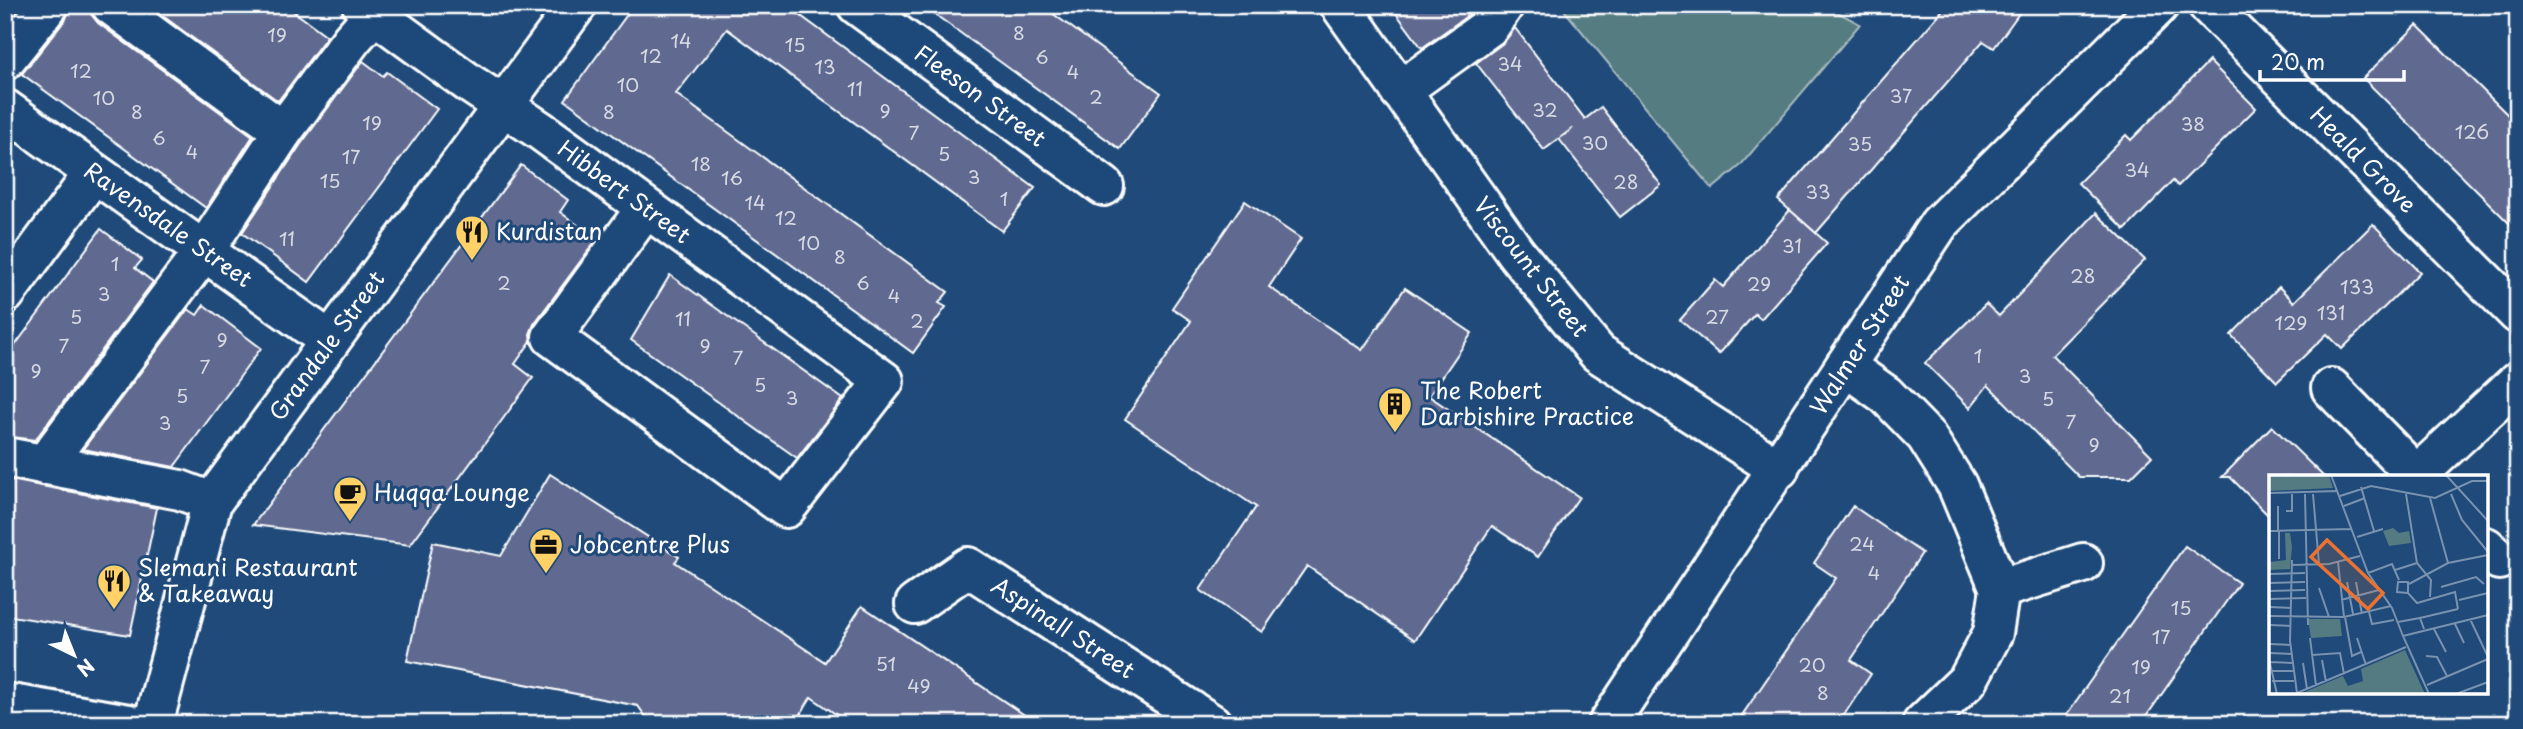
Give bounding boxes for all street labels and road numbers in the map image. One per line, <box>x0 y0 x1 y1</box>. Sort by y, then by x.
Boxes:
street label: Fleeson Street <box>908 35 1054 155</box>
street label: Heald Grove <box>2303 98 2425 220</box>
street label: Hibbert Street <box>551 130 699 251</box>
street label: Ravensdale Street <box>78 152 260 295</box>
street label: Viscount Street <box>1466 188 1598 344</box>
street label: Grandale Street <box>259 263 392 427</box>
street label: Walmer Street <box>1800 267 1917 421</box>
street label: Aspinall Street <box>985 567 1142 686</box>

